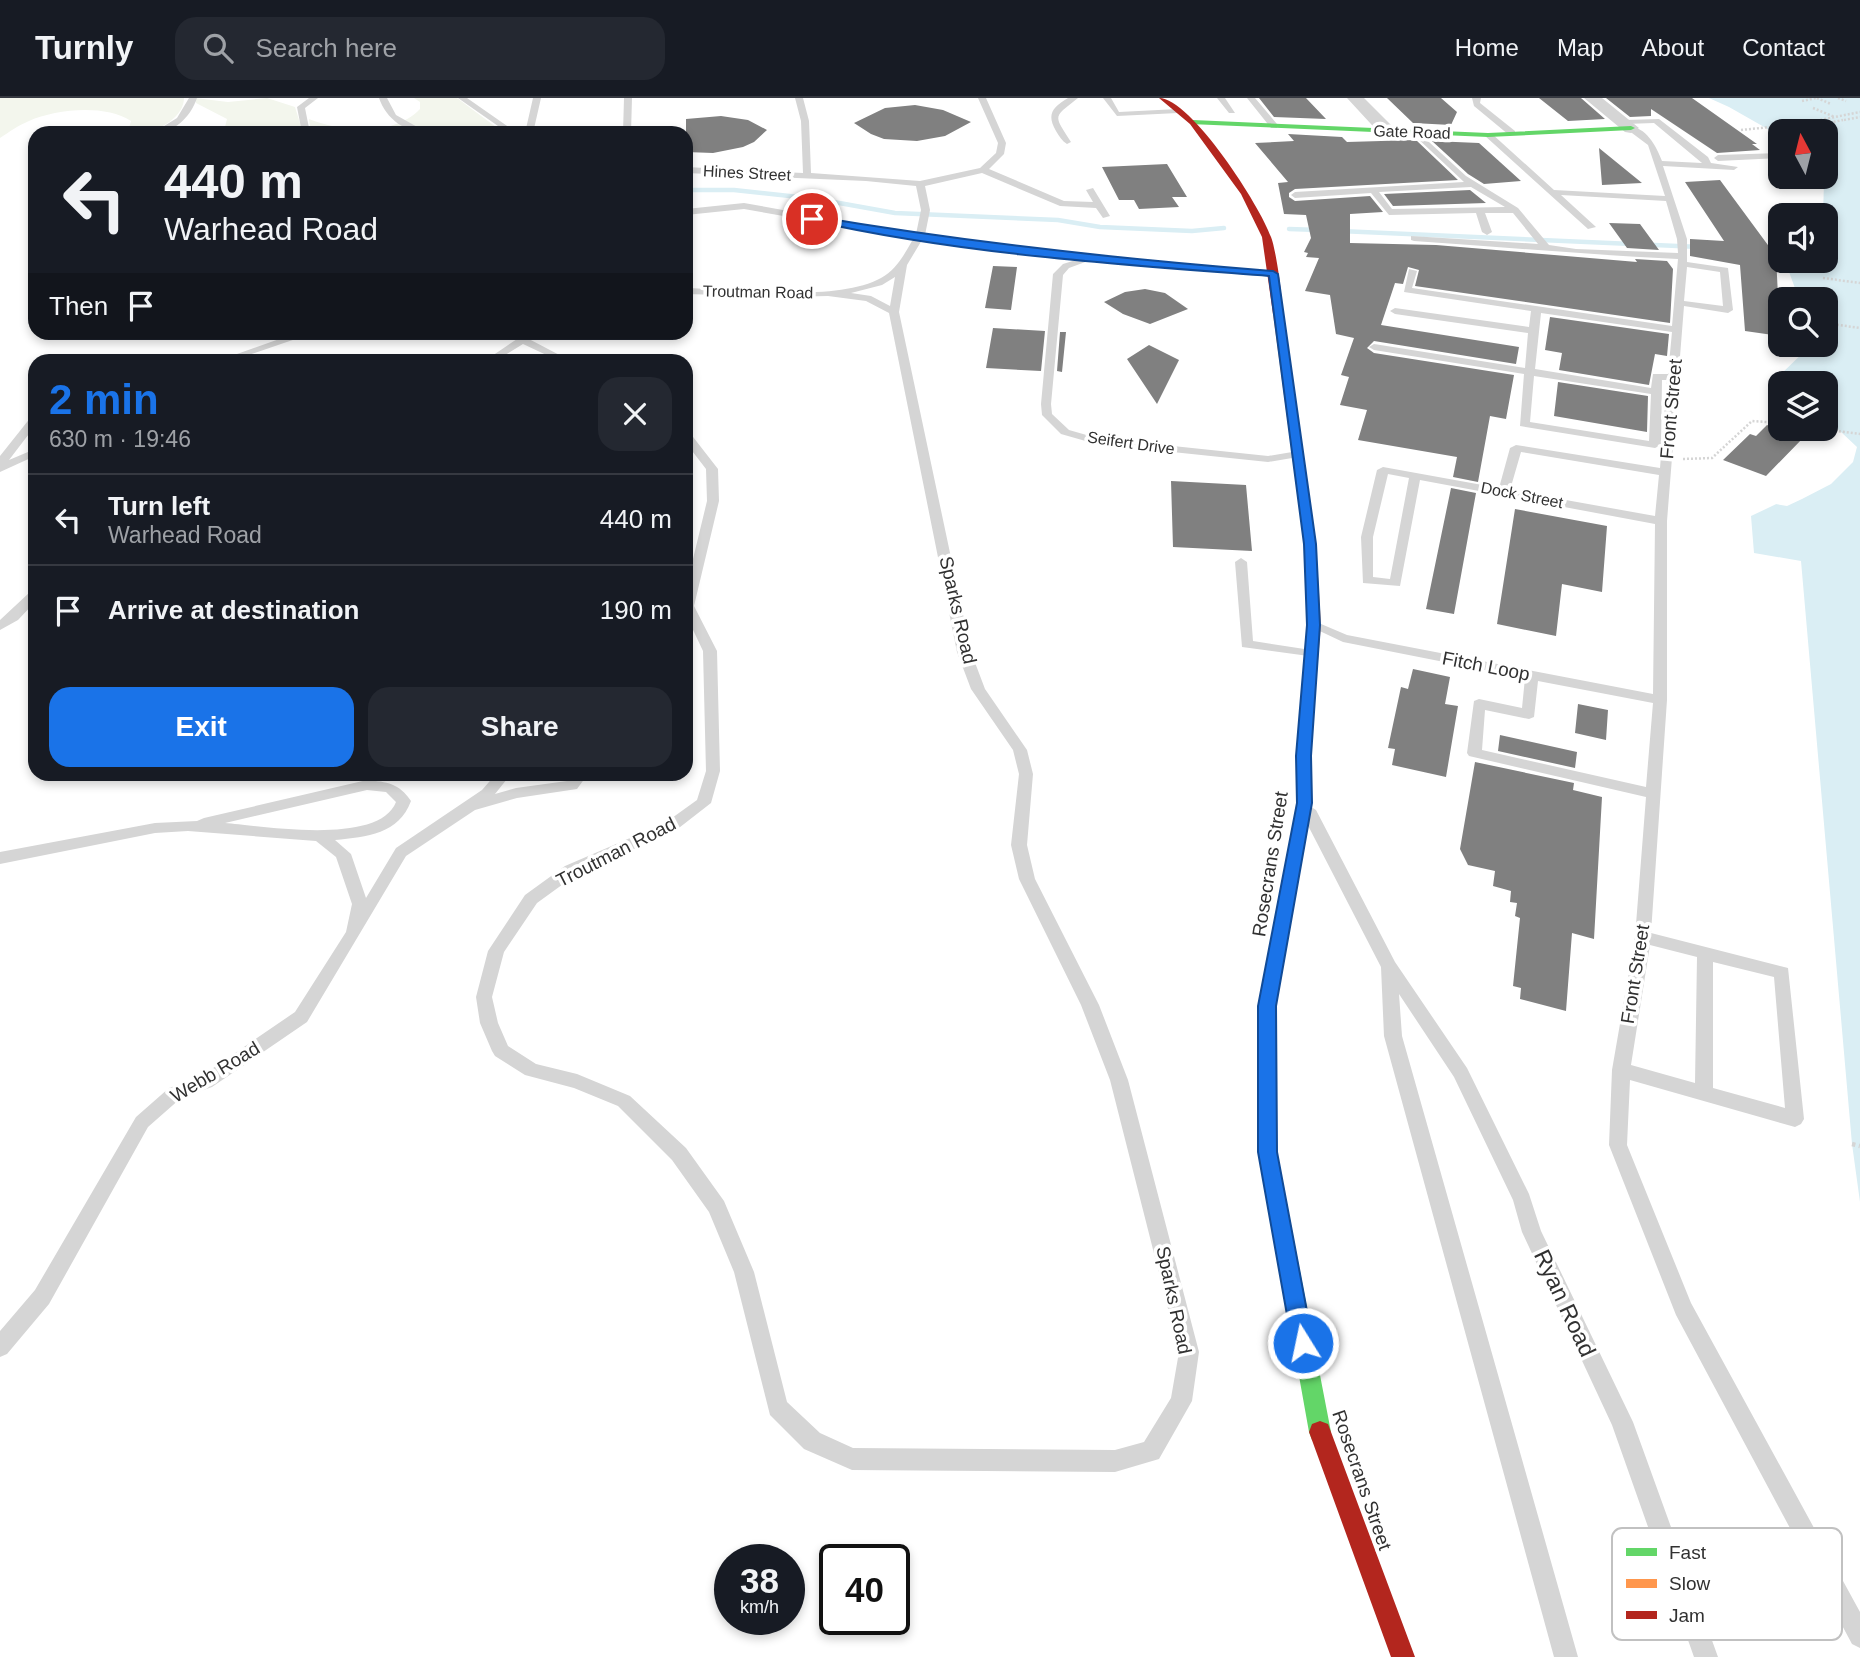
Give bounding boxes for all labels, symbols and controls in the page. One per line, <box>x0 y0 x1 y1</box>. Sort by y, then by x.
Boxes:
search box <box>175 17 665 80</box>
text: Turnly <box>35 29 133 66</box>
icon: search <box>199 29 237 67</box>
text: Search here <box>255 33 397 63</box>
text: Home <box>1455 34 1519 61</box>
text: Map <box>1557 34 1604 61</box>
text: About <box>1642 34 1704 61</box>
text: Contact <box>1742 34 1825 61</box>
north arrow <box>1768 119 1838 189</box>
map controls <box>1768 119 1838 441</box>
street label: Gate Road <box>1373 122 1451 142</box>
icon: left <box>49 154 140 245</box>
text: 440 m <box>164 154 303 208</box>
street label: Hines Street <box>703 162 792 184</box>
pin <box>782 189 842 249</box>
icon: arrive <box>793 200 831 238</box>
button: sound <box>1768 203 1838 273</box>
text: Warhead Road <box>164 211 378 247</box>
street label: Troutman Road <box>703 283 813 301</box>
icon: arrive <box>122 287 160 325</box>
button: search <box>1768 287 1838 357</box>
text: Then <box>49 291 108 321</box>
street label: Front Street <box>1656 357 1686 460</box>
button: layers <box>1768 371 1838 441</box>
text: 2 min <box>49 376 159 423</box>
button: close <box>598 377 672 451</box>
text: 630 m · 19:46 <box>49 426 191 452</box>
street label: Seifert Drive <box>1086 428 1176 458</box>
street label: Dock Street <box>1479 479 1565 511</box>
text: Turn left <box>108 491 210 521</box>
icon: left <box>49 501 87 539</box>
text: 440 m <box>600 504 672 534</box>
text: Warhead Road <box>108 522 262 548</box>
street label: Sparks Road <box>935 554 981 666</box>
icon: arrive <box>49 592 87 630</box>
text: Arrive at destination <box>108 595 359 625</box>
text: 190 m <box>600 595 672 625</box>
street label: Fitch Loop <box>1440 647 1532 685</box>
button: Exit <box>49 687 354 767</box>
button: Share <box>368 687 672 767</box>
street label: Rosecrans Street <box>1248 789 1292 938</box>
street label: Troutman Road <box>553 813 679 891</box>
street label: Front Street <box>1617 922 1653 1025</box>
street label: Webb Road <box>167 1037 263 1107</box>
street label: Sparks Road <box>1152 1244 1196 1356</box>
street label: Ryan Road <box>1529 1245 1601 1361</box>
position arrow <box>1266 1306 1340 1380</box>
street label: Rosecrans Street <box>1328 1407 1396 1553</box>
legend <box>1612 1528 1842 1640</box>
text: Fast <box>1669 1542 1707 1563</box>
speed limit sign: 40 <box>819 1544 910 1635</box>
text: 38 <box>740 1561 779 1600</box>
text: Slow <box>1669 1573 1710 1594</box>
text: km/h <box>740 1597 779 1617</box>
text: Jam <box>1669 1605 1705 1626</box>

